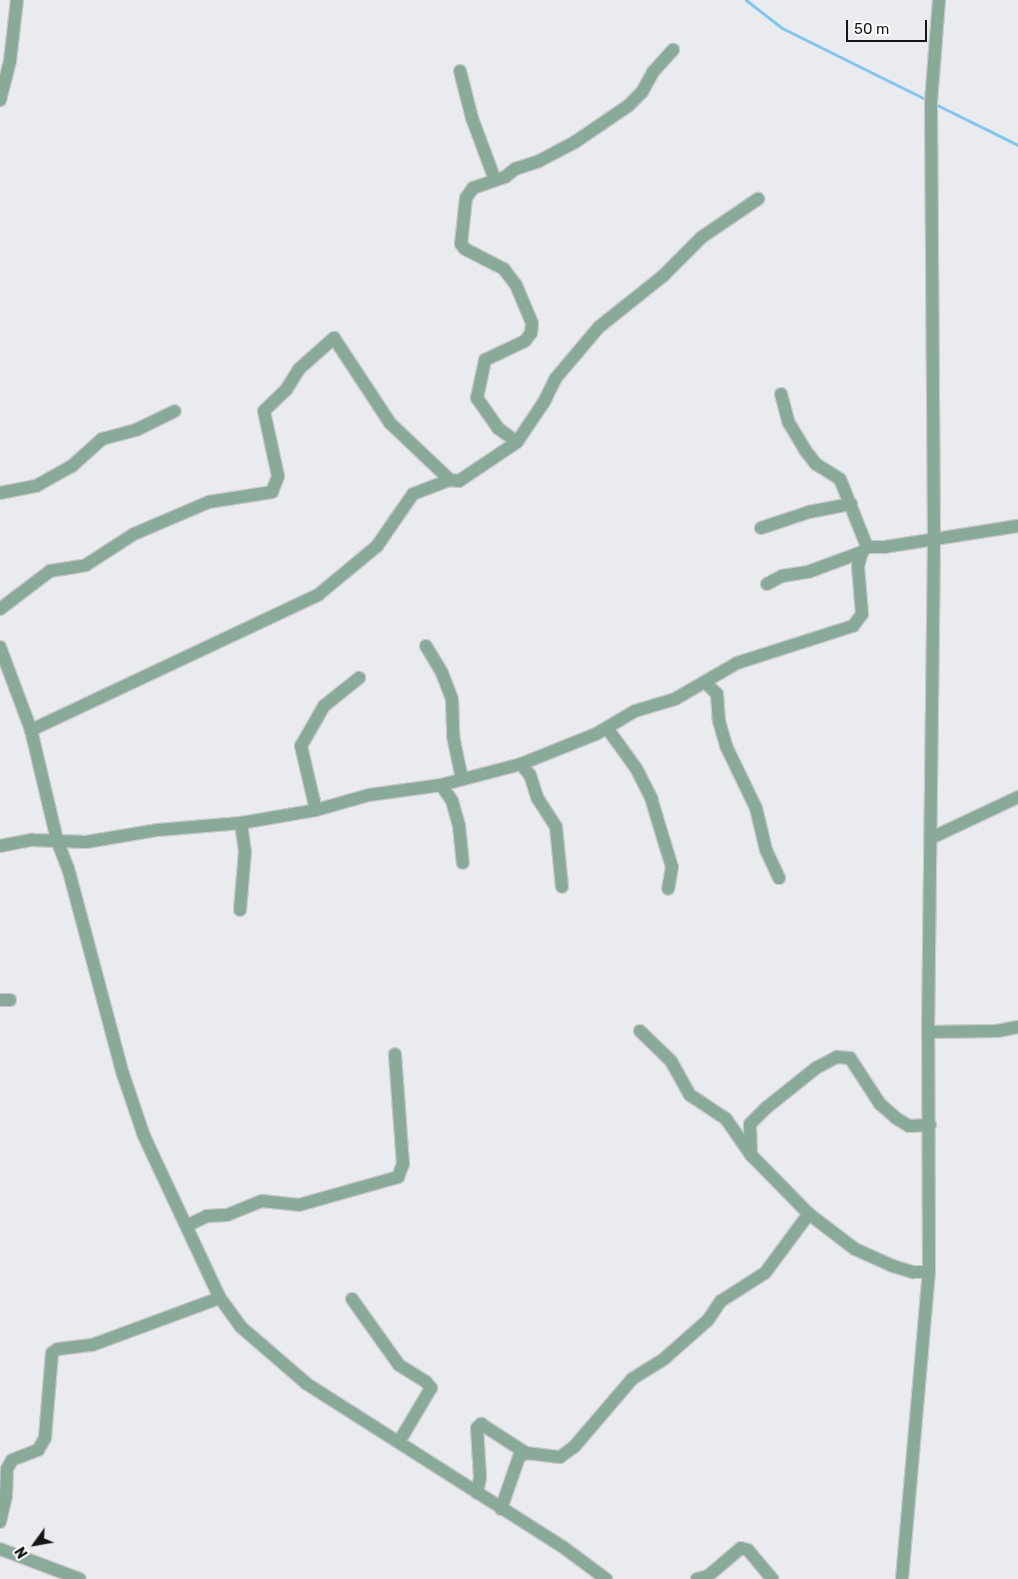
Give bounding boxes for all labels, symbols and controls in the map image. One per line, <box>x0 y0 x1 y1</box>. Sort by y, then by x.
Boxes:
scale bar <box>848 10 929 42</box>
text: 50 m <box>854 20 889 38</box>
north arrow <box>10 1519 60 1569</box>
text: N <box>12 1543 32 1561</box>

